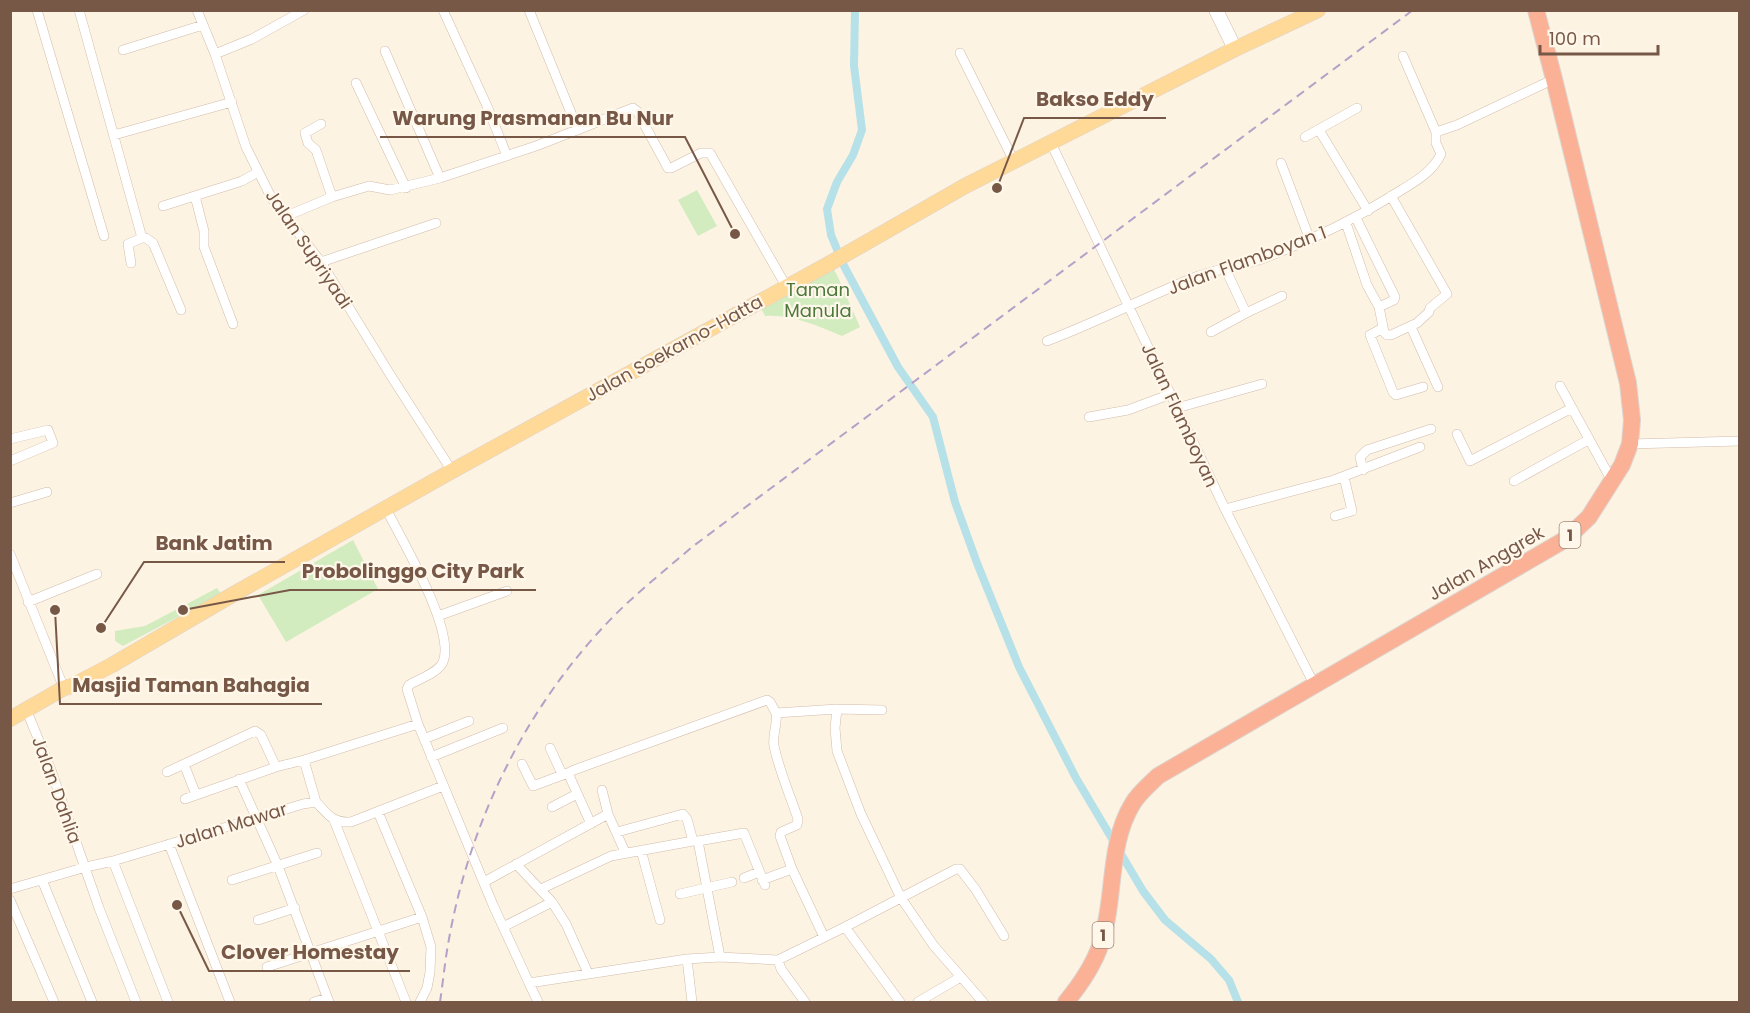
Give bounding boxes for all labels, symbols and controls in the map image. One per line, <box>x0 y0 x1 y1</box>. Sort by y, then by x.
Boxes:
scale bar <box>1540 18 1658 56</box>
text: 100 m <box>1549 26 1601 51</box>
callout: Bakso Eddy <box>1024 80 1166 118</box>
text: Bakso Eddy <box>1036 85 1154 113</box>
callout: Warung Prasmanan Bu Nur <box>380 99 685 137</box>
text: Warung Prasmanan Bu Nur <box>392 104 674 132</box>
street label: Jalan Supriyadi <box>260 184 358 314</box>
street label: Jalan Flamboyan 1 <box>1164 220 1330 300</box>
park label: Taman Manula <box>784 277 852 323</box>
street label: Jalan Soekarno-Hatta <box>581 289 767 407</box>
street label: Jalan Flamboyan <box>1136 339 1224 491</box>
street label: Jalan Anggrek <box>1424 519 1549 606</box>
road number: 1 <box>1560 522 1580 548</box>
callout: Bank Jatim <box>144 524 285 562</box>
text: Bank Jatim <box>155 529 273 557</box>
callout: Probolinggo City Park <box>290 552 536 590</box>
text: Probolinggo City Park <box>302 557 525 585</box>
callout: Masjid Taman Bahagia <box>60 666 322 704</box>
text: Masjid Taman Bahagia <box>72 671 310 699</box>
street label: Jalan Dahlia <box>26 733 88 847</box>
street label: Jalan Mawar <box>172 796 290 854</box>
road number: 1 <box>1092 922 1114 948</box>
callout: Clover Homestay <box>209 933 410 971</box>
text: Clover Homestay <box>221 938 399 966</box>

